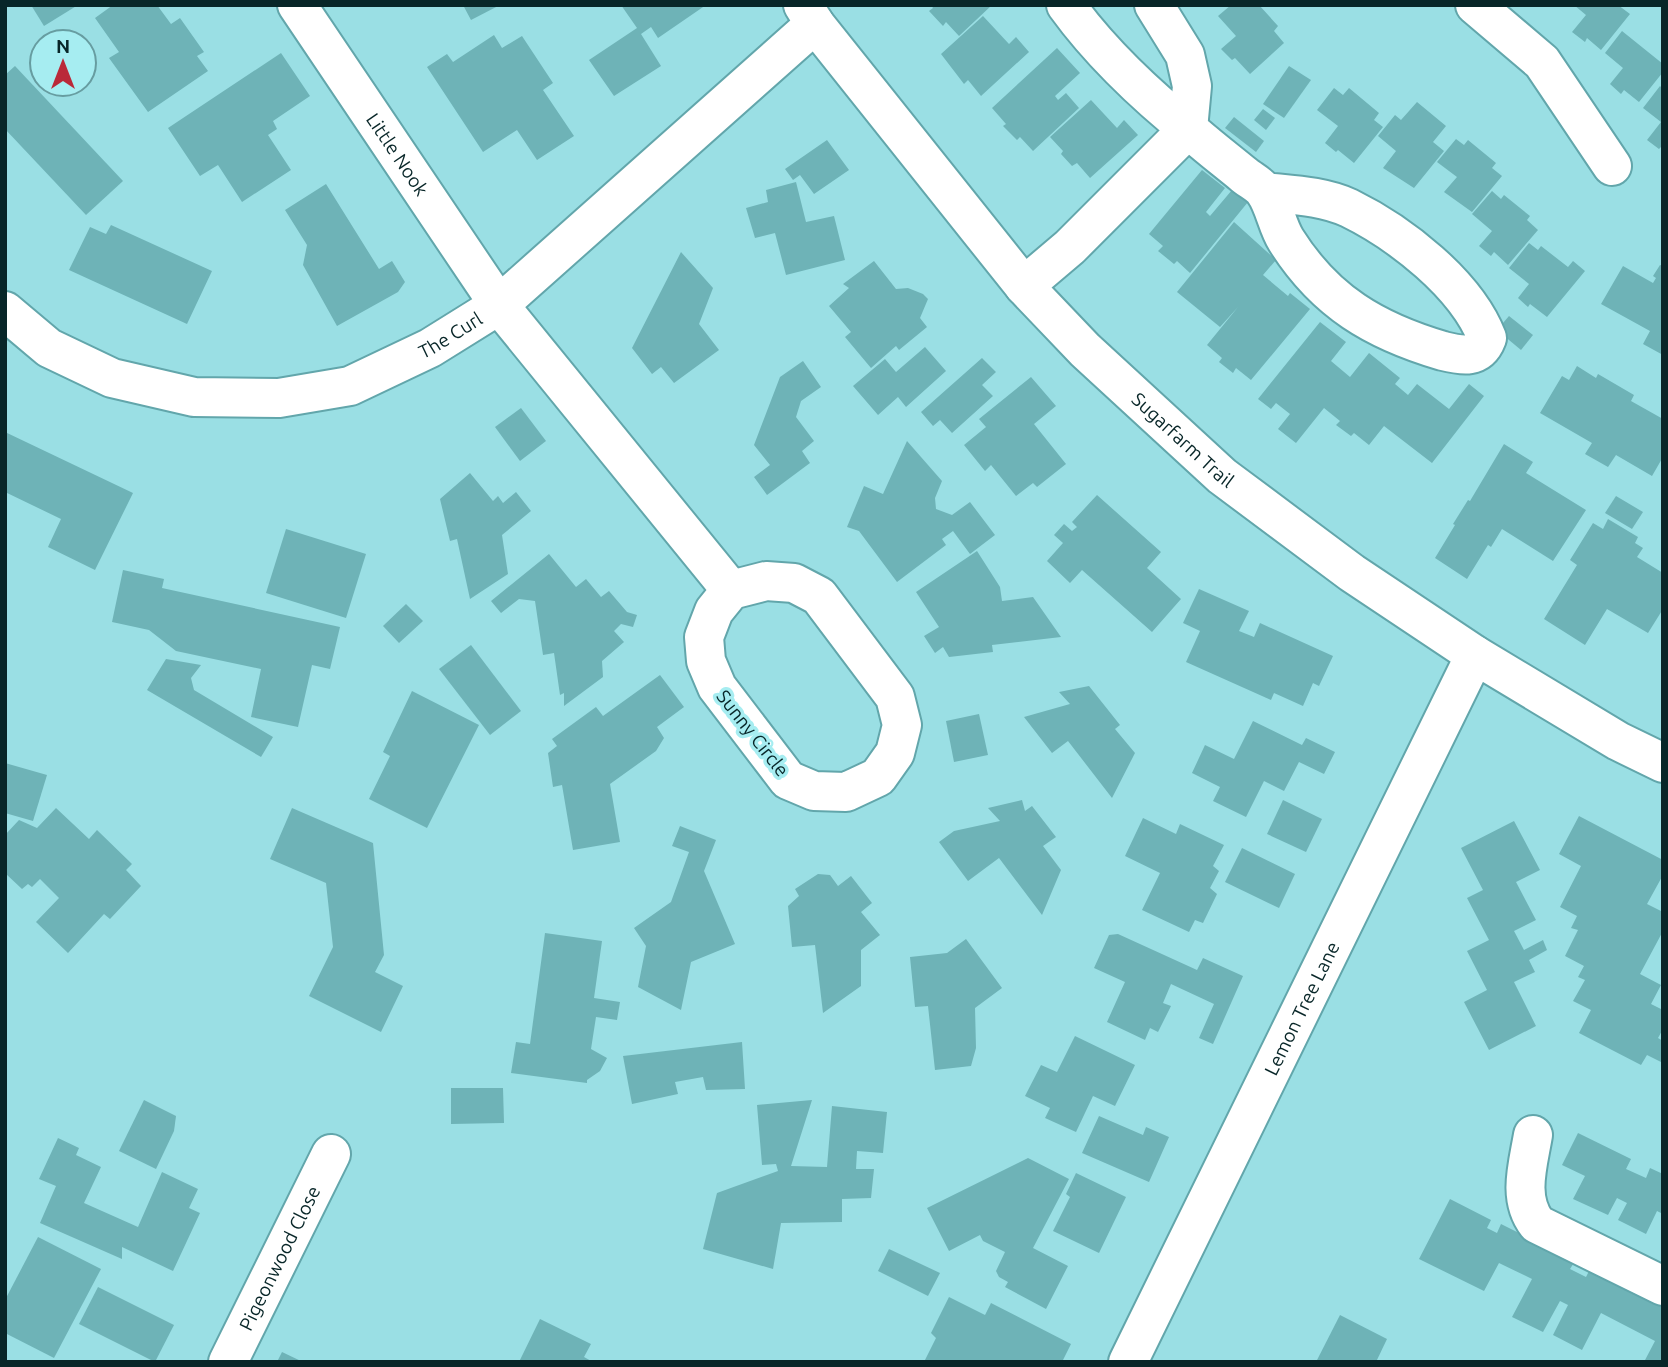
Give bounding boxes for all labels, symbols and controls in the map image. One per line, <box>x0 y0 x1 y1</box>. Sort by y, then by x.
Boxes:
north arrow <box>28 28 98 98</box>
text: N <box>56 35 70 57</box>
street label: Little Nook <box>362 109 433 200</box>
street label: The Curl <box>415 307 486 363</box>
street label: Sugarfarm Trail <box>1127 388 1238 492</box>
street label: Sunny Circle <box>712 685 794 781</box>
street label: Lemon Tree Lane <box>1260 938 1344 1079</box>
street label: Pigeonwood Close <box>234 1182 324 1334</box>

